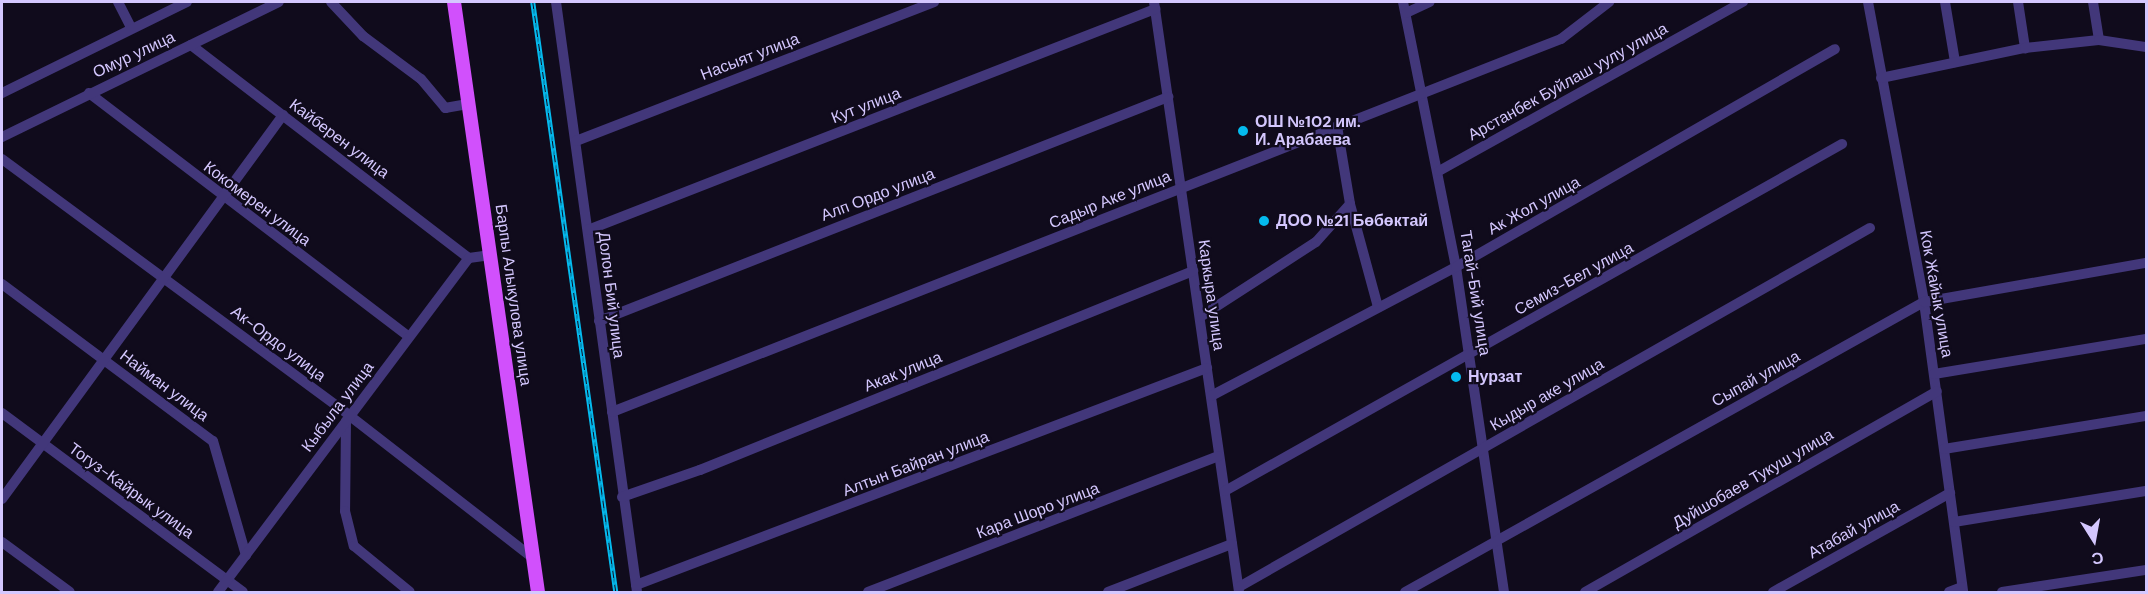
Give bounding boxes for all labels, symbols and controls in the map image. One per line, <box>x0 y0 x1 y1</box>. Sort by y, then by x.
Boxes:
street label: Арстанбек Буйлаш уулу улица <box>1465 19 1671 145</box>
street label: Омур улица <box>90 28 178 82</box>
street label: Насыят улица <box>698 29 802 85</box>
street label: Кут улица <box>829 84 903 128</box>
street label: Кайберен улица <box>285 95 393 183</box>
place label: ОШ №102 им. И. Арабаева <box>1255 112 1361 150</box>
marker: ОШ №102 им. И. Арабаева <box>1236 124 1250 138</box>
street label: Кокомерен улица <box>200 157 314 251</box>
street label: Алп Ордо улица <box>818 164 938 226</box>
street label: Садыр Аке улица <box>1046 167 1174 233</box>
street label: Ак Жол улица <box>1484 173 1584 239</box>
street label: Барпы Алыкулова улица <box>491 203 535 387</box>
place label: ДОО №21 Бөбөктай <box>1276 211 1428 231</box>
marker: ДОО №21 Бөбөктай <box>1257 214 1271 228</box>
street label: Тагай-Бий улица <box>1456 229 1494 357</box>
street label: Кок Жайык улица <box>1915 229 1957 359</box>
street label: Долон Бий улица <box>594 230 628 360</box>
street label: Каркыра улица <box>1194 238 1228 352</box>
street label: Семиз-Бел улица <box>1511 238 1637 320</box>
street label: Ак-Ордо улица <box>227 302 329 386</box>
street label: Найман улица <box>116 346 212 426</box>
street label: Сыпай улица <box>1709 347 1803 411</box>
street label: Акак улица <box>861 348 945 396</box>
street label: Кыдыр аке улица <box>1487 355 1607 435</box>
street label: Кыбыла улица <box>298 358 378 456</box>
place label: Нурзат <box>1468 367 1522 387</box>
marker: Нурзат <box>1449 370 1463 384</box>
street label: Дуйшобаев Тукуш улица <box>1669 425 1837 533</box>
street label: Алтын Байран улица <box>840 427 992 501</box>
street label: Тогуз-Кайрык улица <box>65 439 197 543</box>
street label: Кара Шоро улица <box>974 479 1102 543</box>
street label: Атабай улица <box>1805 497 1903 563</box>
north arrow <box>2064 510 2124 570</box>
text: С <box>2090 547 2105 570</box>

